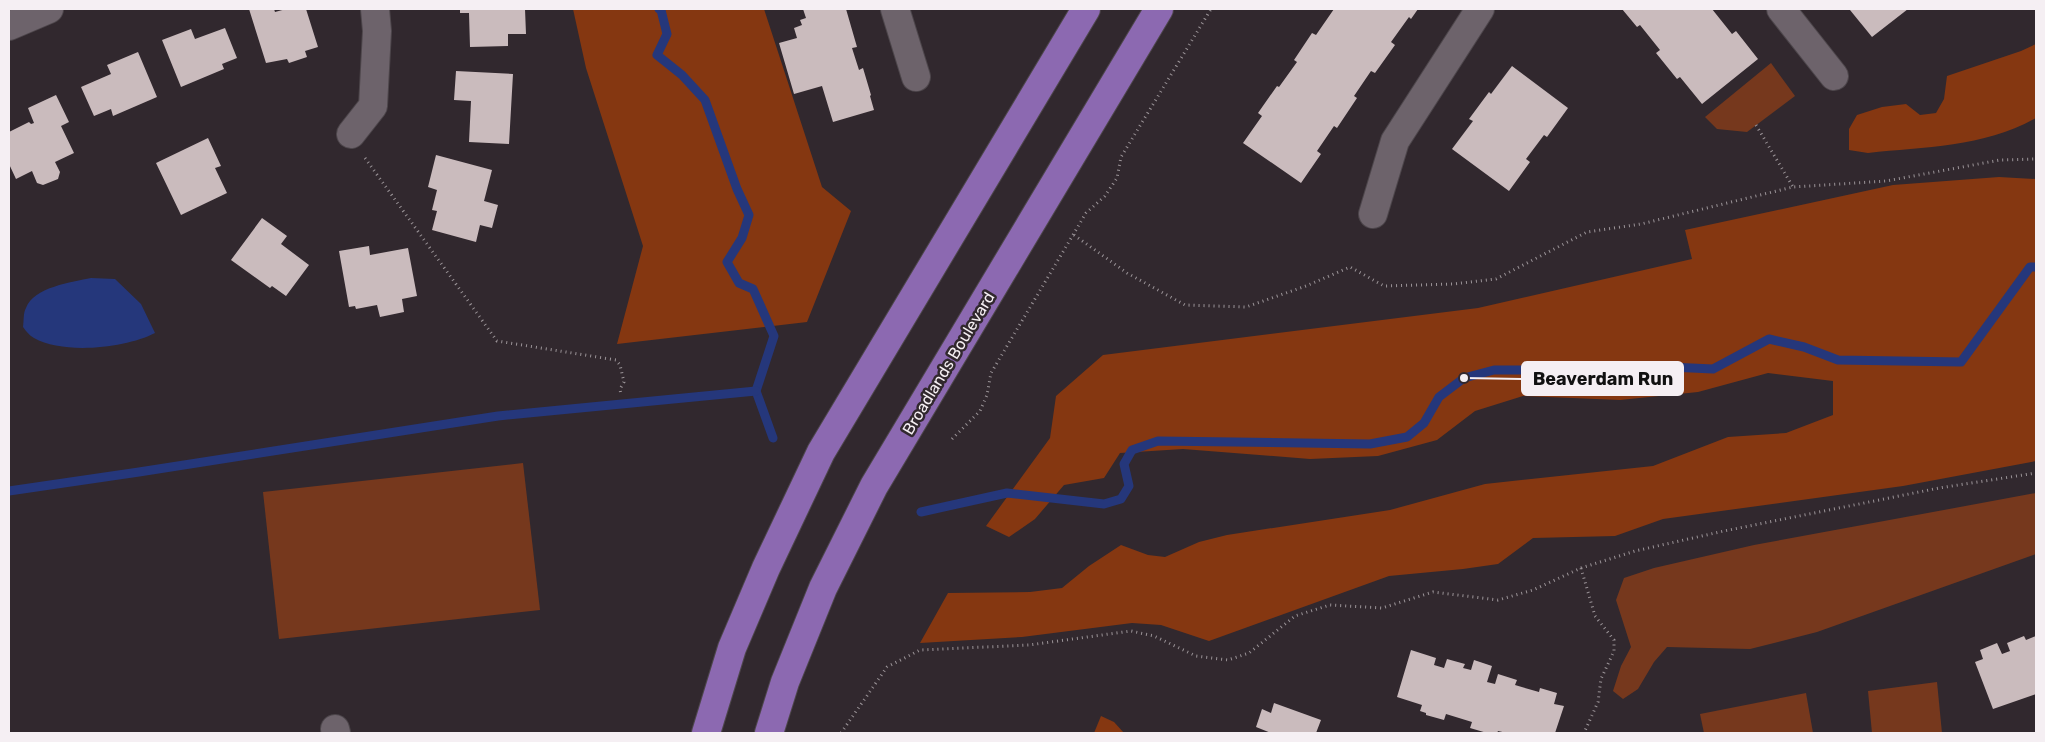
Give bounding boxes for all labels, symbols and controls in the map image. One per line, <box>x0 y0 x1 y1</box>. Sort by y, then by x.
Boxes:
street label: Broadlands Boulevard <box>898 288 999 438</box>
callout: Beaverdam Run <box>1522 362 1683 395</box>
text: Beaverdam Run <box>1533 368 1673 390</box>

